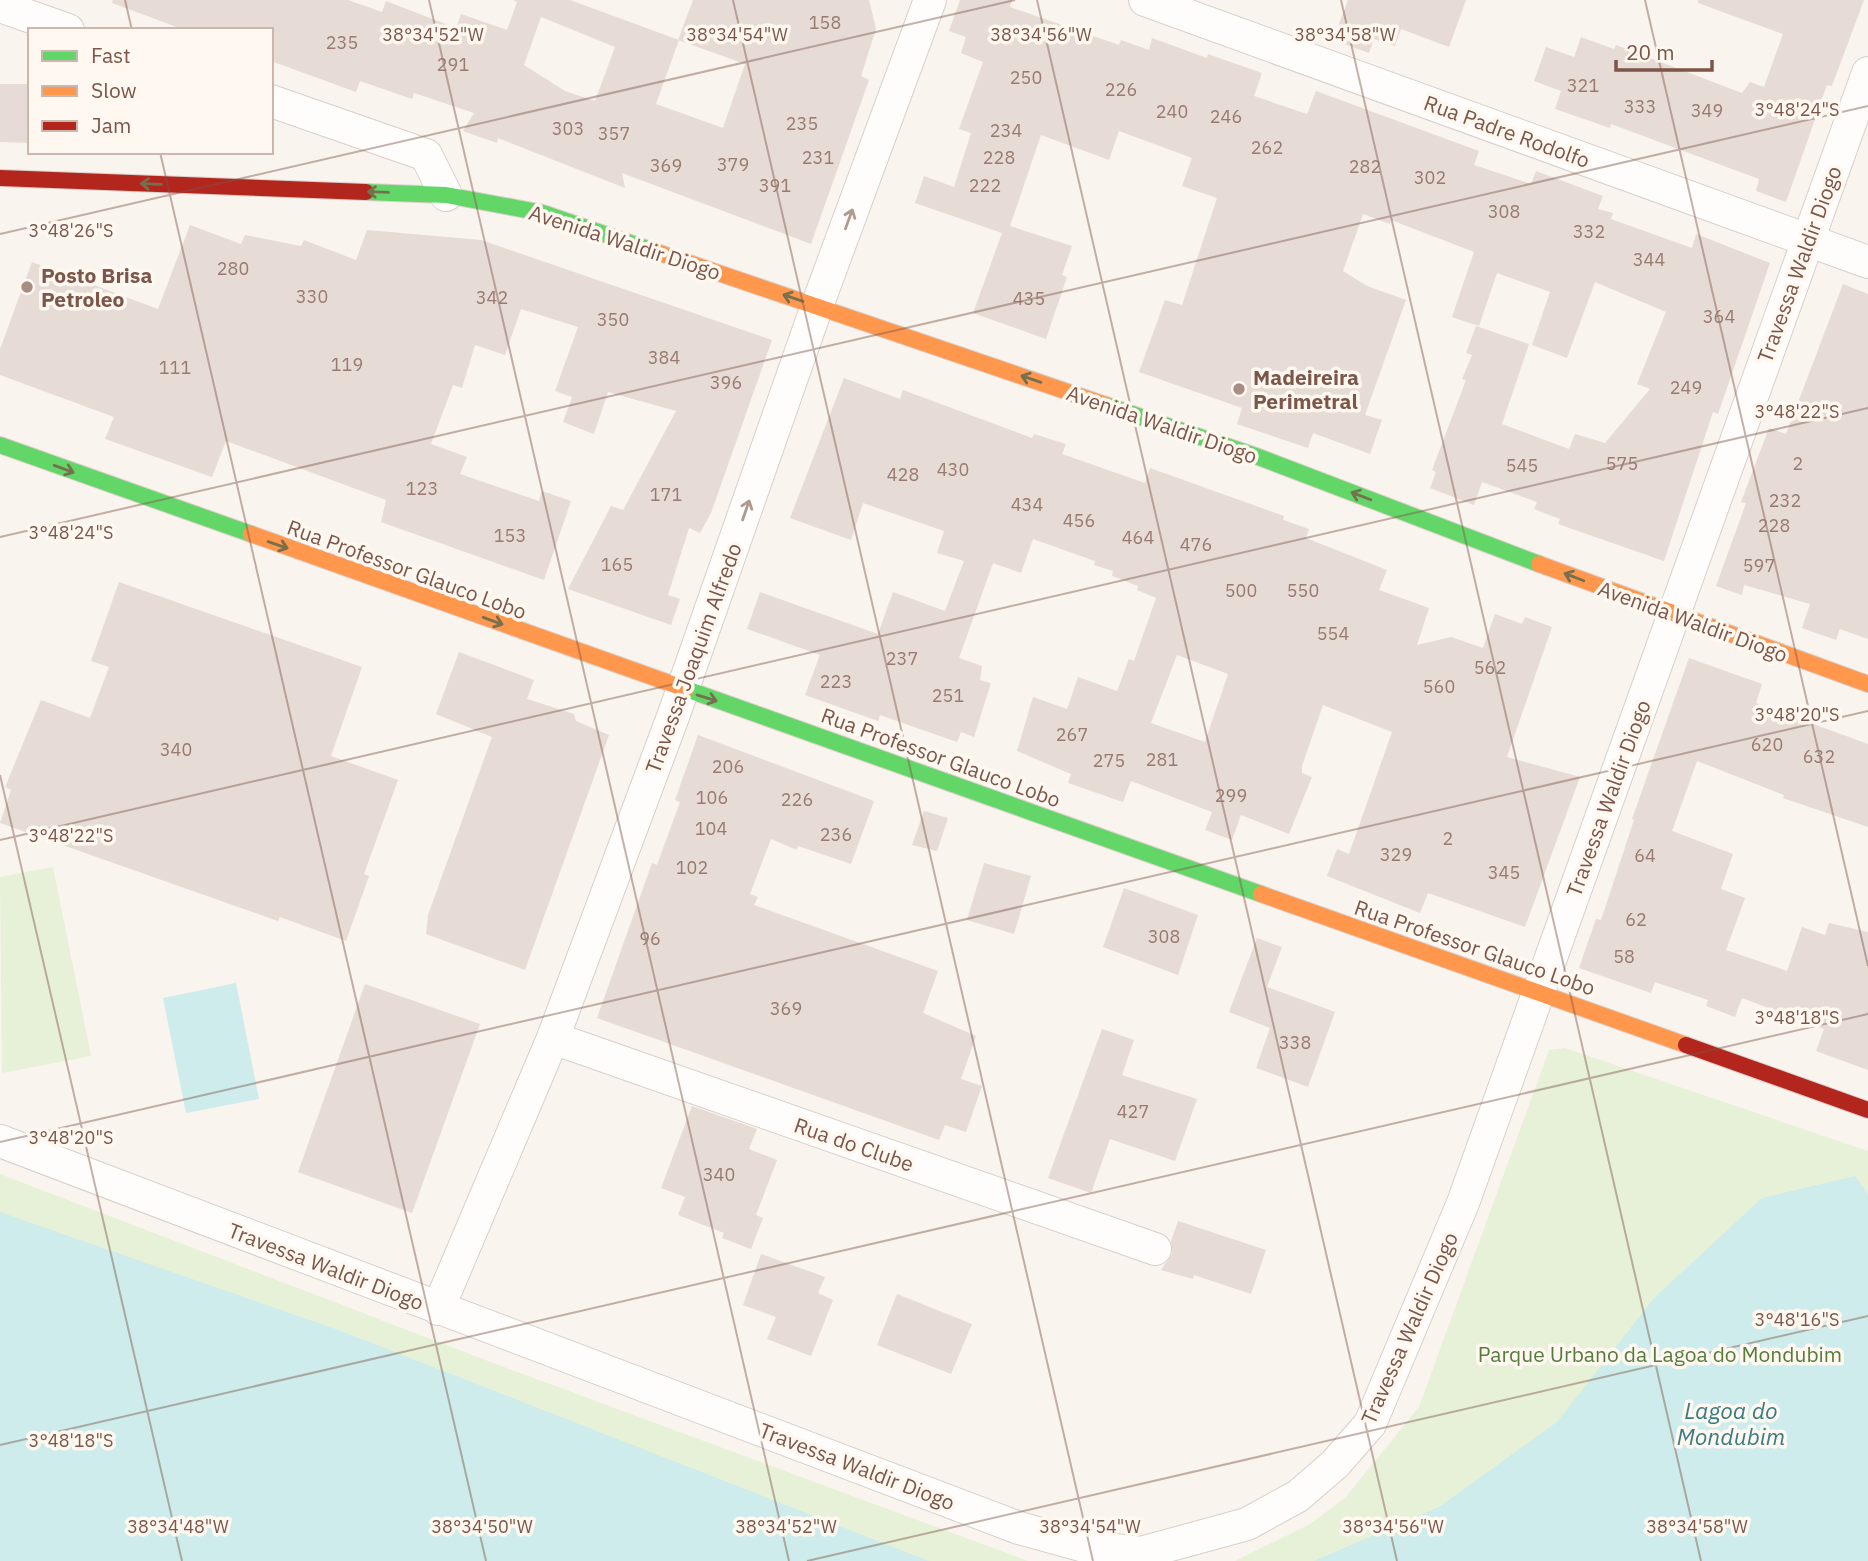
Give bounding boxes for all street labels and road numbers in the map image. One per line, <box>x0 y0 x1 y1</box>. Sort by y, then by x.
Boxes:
street label: Rua Padre Rodolfo <box>1420 88 1594 174</box>
street label: Travessa Waldir Diogo <box>1750 162 1848 366</box>
street label: Avenida Waldir Diogo <box>526 198 724 286</box>
street label: Avenida Waldir Diogo <box>1063 378 1261 470</box>
street label: Rua Professor Glauco Lobo <box>283 513 531 625</box>
street label: Travessa Joaquim Alfredo <box>638 539 748 777</box>
street label: Avenida Waldir Diogo <box>1594 574 1792 668</box>
street label: Travessa Waldir Diogo <box>1559 696 1657 900</box>
street label: Rua Professor Glauco Lobo <box>817 701 1065 813</box>
street label: Rua Professor Glauco Lobo <box>1351 893 1599 1001</box>
street label: Rua do Clube <box>790 1110 918 1178</box>
street label: Travessa Waldir Diogo <box>224 1216 428 1316</box>
street label: Travessa Waldir Diogo <box>1354 1228 1464 1428</box>
street label: Travessa Waldir Diogo <box>755 1416 959 1516</box>

